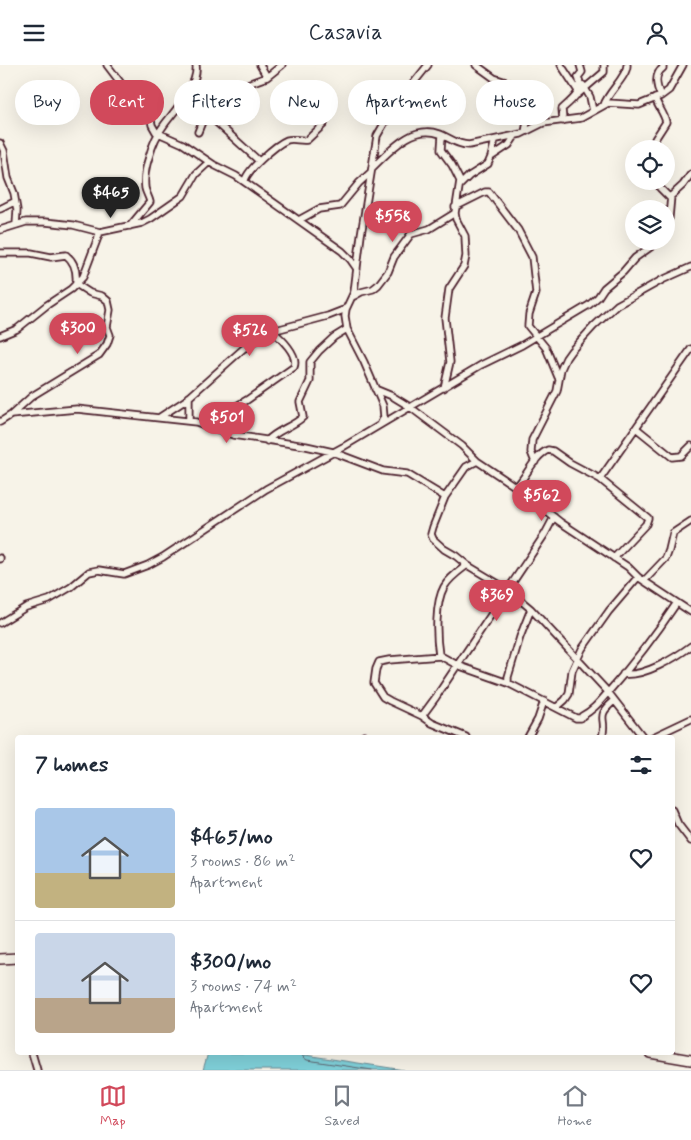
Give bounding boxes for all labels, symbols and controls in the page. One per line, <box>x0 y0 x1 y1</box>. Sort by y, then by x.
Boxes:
icon: menu <box>20 19 48 47</box>
text: Casavia <box>308 19 383 47</box>
icon: person <box>643 19 671 47</box>
chip: Buy <box>15 80 80 125</box>
chip: Rent <box>90 80 164 125</box>
chip: Filters <box>174 80 260 125</box>
chip: New <box>270 80 338 125</box>
chip: Apartment <box>348 80 466 125</box>
chip: House <box>476 80 554 125</box>
map controls <box>625 140 675 250</box>
button: locate <box>625 140 675 190</box>
pin: $465 <box>81 177 141 219</box>
text: $465 <box>93 182 129 203</box>
button: layers <box>625 200 675 250</box>
pin: $558 <box>363 201 423 243</box>
text: $558 <box>375 206 411 227</box>
pin: $300 <box>48 313 108 355</box>
pin: $526 <box>220 315 280 357</box>
text: $300 <box>60 318 96 339</box>
text: $526 <box>232 320 268 341</box>
pin: $501 <box>197 401 257 444</box>
text: $501 <box>210 407 244 428</box>
pin: $562 <box>512 479 572 522</box>
text: $562 <box>523 485 561 506</box>
pin: $369 <box>467 579 527 622</box>
text: $369 <box>480 585 514 606</box>
text: 7 homes <box>35 751 108 779</box>
icon: filters <box>627 751 655 779</box>
text: $465/mo <box>190 823 273 851</box>
icon: home <box>75 828 135 888</box>
icon: heart <box>627 844 655 872</box>
text: 3 rooms · 86 m² <box>190 851 295 872</box>
text: Apartment <box>190 872 263 893</box>
text: $300/mo <box>190 948 271 976</box>
icon: home <box>75 953 135 1013</box>
icon: heart <box>627 969 655 997</box>
text: 3 rooms · 74 m² <box>190 976 297 997</box>
text: Apartment <box>190 997 263 1018</box>
tab: Map <box>99 1082 127 1130</box>
tab: Saved <box>324 1082 360 1130</box>
tab: Home <box>557 1082 592 1130</box>

